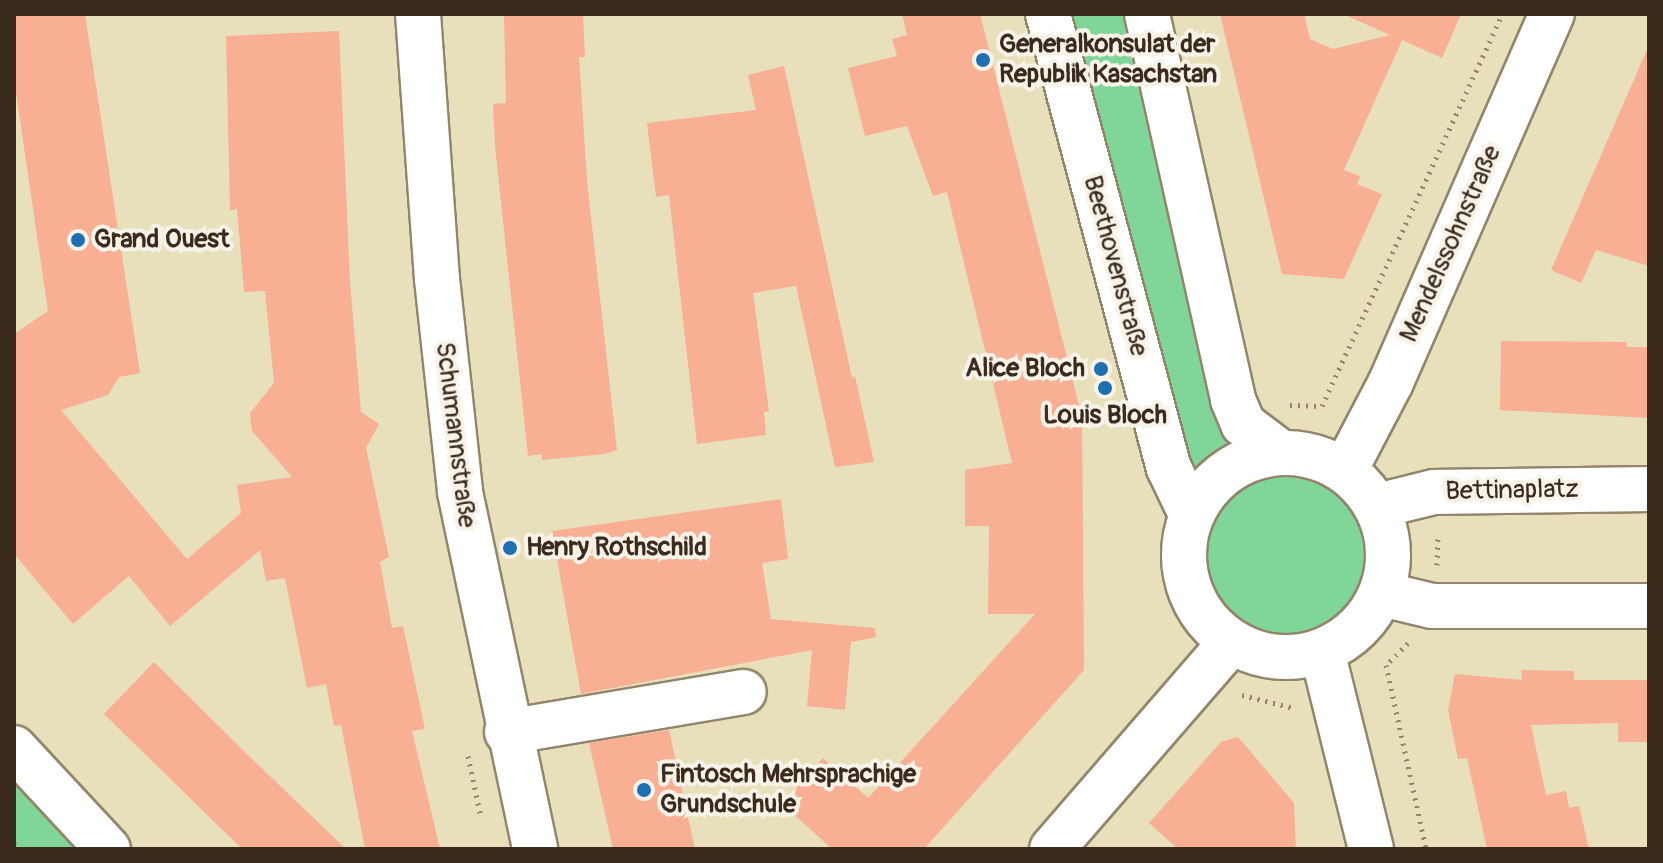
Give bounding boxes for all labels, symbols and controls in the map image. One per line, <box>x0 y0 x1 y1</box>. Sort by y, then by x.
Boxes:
place label: Generalkonsulat der Republik Kasachstan <box>999 29 1217 90</box>
marker: Generalkonsulat der Republik Kasachstan <box>974 51 992 69</box>
street label: Mendelssohnstraße <box>1394 141 1508 347</box>
street label: Beethovenstraße <box>1076 172 1154 360</box>
place label: Grand Ouest <box>94 224 229 256</box>
marker: Grand Ouest <box>69 231 87 249</box>
street label: Schumannstraße <box>428 340 482 530</box>
place label: Alice Bloch <box>965 353 1085 385</box>
marker: Alice Bloch <box>1092 360 1110 378</box>
marker: Louis Bloch <box>1096 379 1114 397</box>
place label: Louis Bloch <box>1043 400 1167 432</box>
street label: Bettinaplatz <box>1445 474 1579 508</box>
place label: Henry Rothschild <box>526 532 707 564</box>
marker: Henry Rothschild <box>501 539 519 557</box>
place label: Fintosch Mehrsprachige Grundschule <box>660 759 916 820</box>
marker: Fintosch Mehrsprachige Grundschule <box>635 781 653 799</box>

